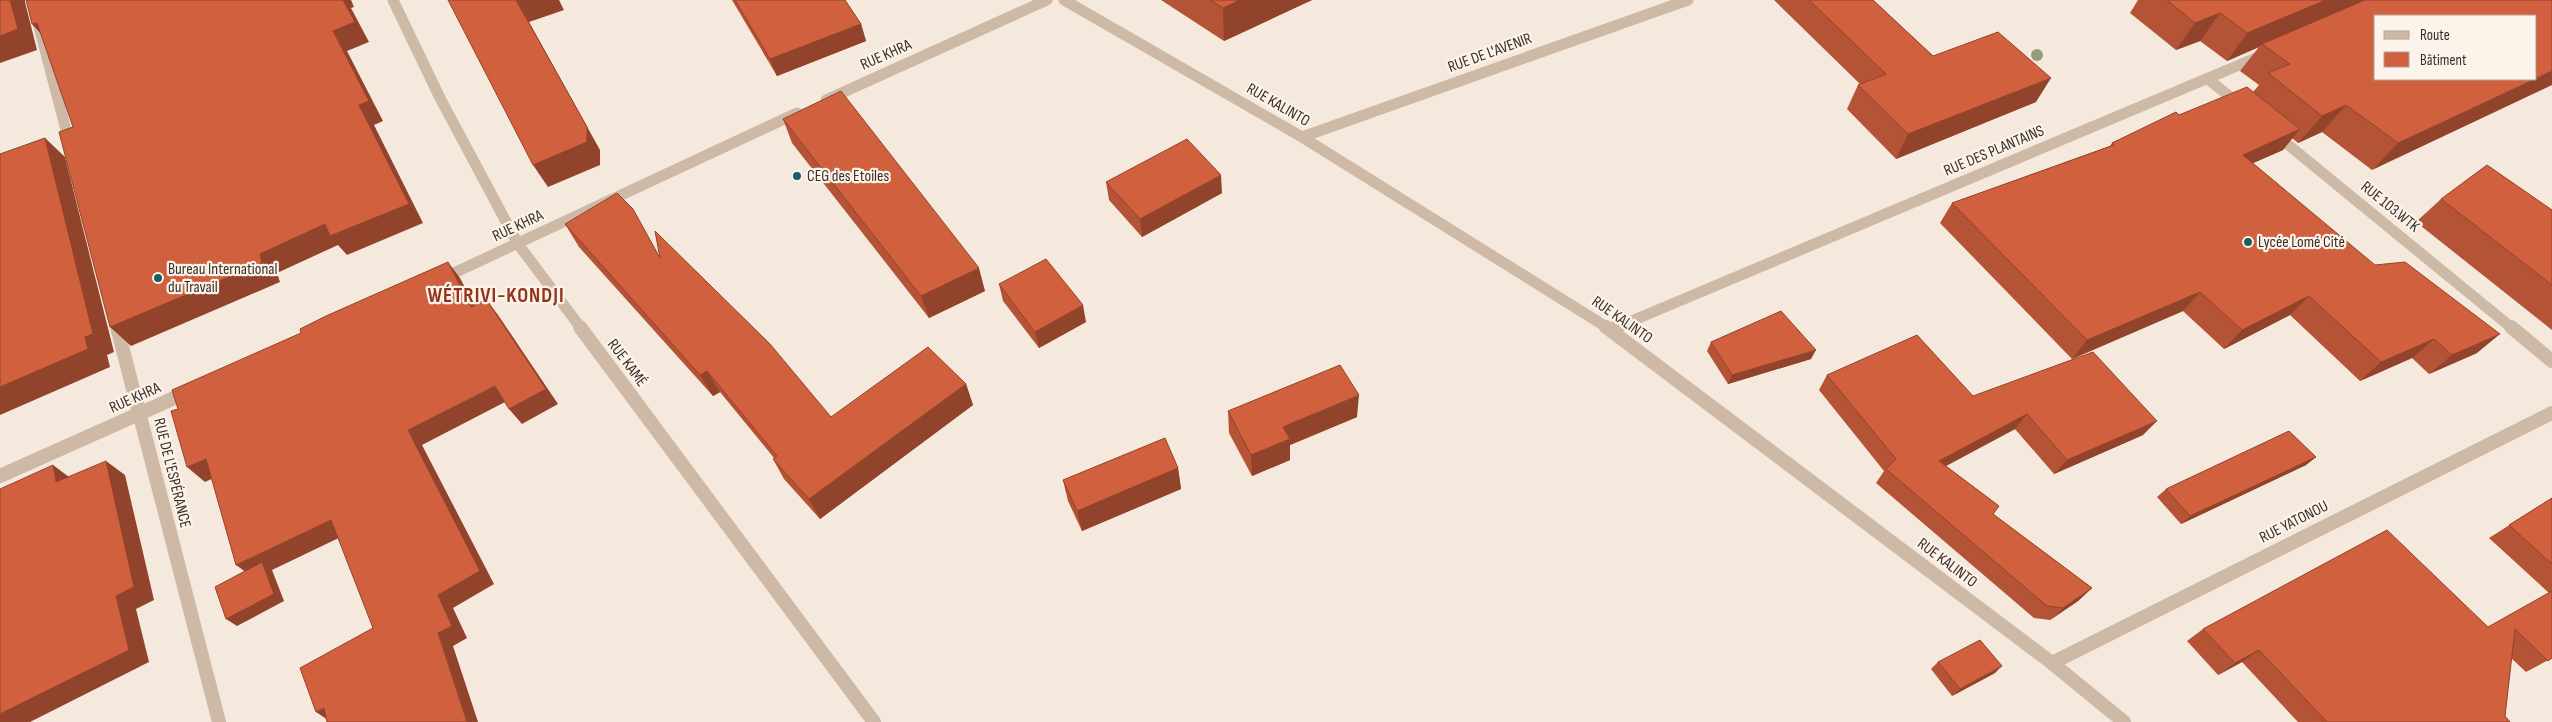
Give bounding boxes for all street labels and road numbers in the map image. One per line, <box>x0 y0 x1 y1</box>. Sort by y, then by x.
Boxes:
street label: RUE DE L'AVENIR <box>1445 29 1535 77</box>
street label: RUE KHRA <box>858 35 915 75</box>
street label: RUE KALINTO <box>1243 79 1313 131</box>
street label: RUE DES PLANTAINS <box>1941 121 2047 181</box>
street label: RUE 103.WTK <box>2357 178 2424 237</box>
street label: RUE KHRA <box>490 206 547 246</box>
street label: RUE KALINTO <box>1588 292 1656 348</box>
street label: RUE KAMÉ <box>603 335 651 391</box>
street label: RUE KHRA <box>107 378 164 418</box>
street label: RUE DE L'ESPÉRANCE <box>149 416 195 530</box>
street label: RUE YATONOU <box>2256 497 2332 547</box>
street label: RUE KALINTO <box>1913 534 1981 592</box>

